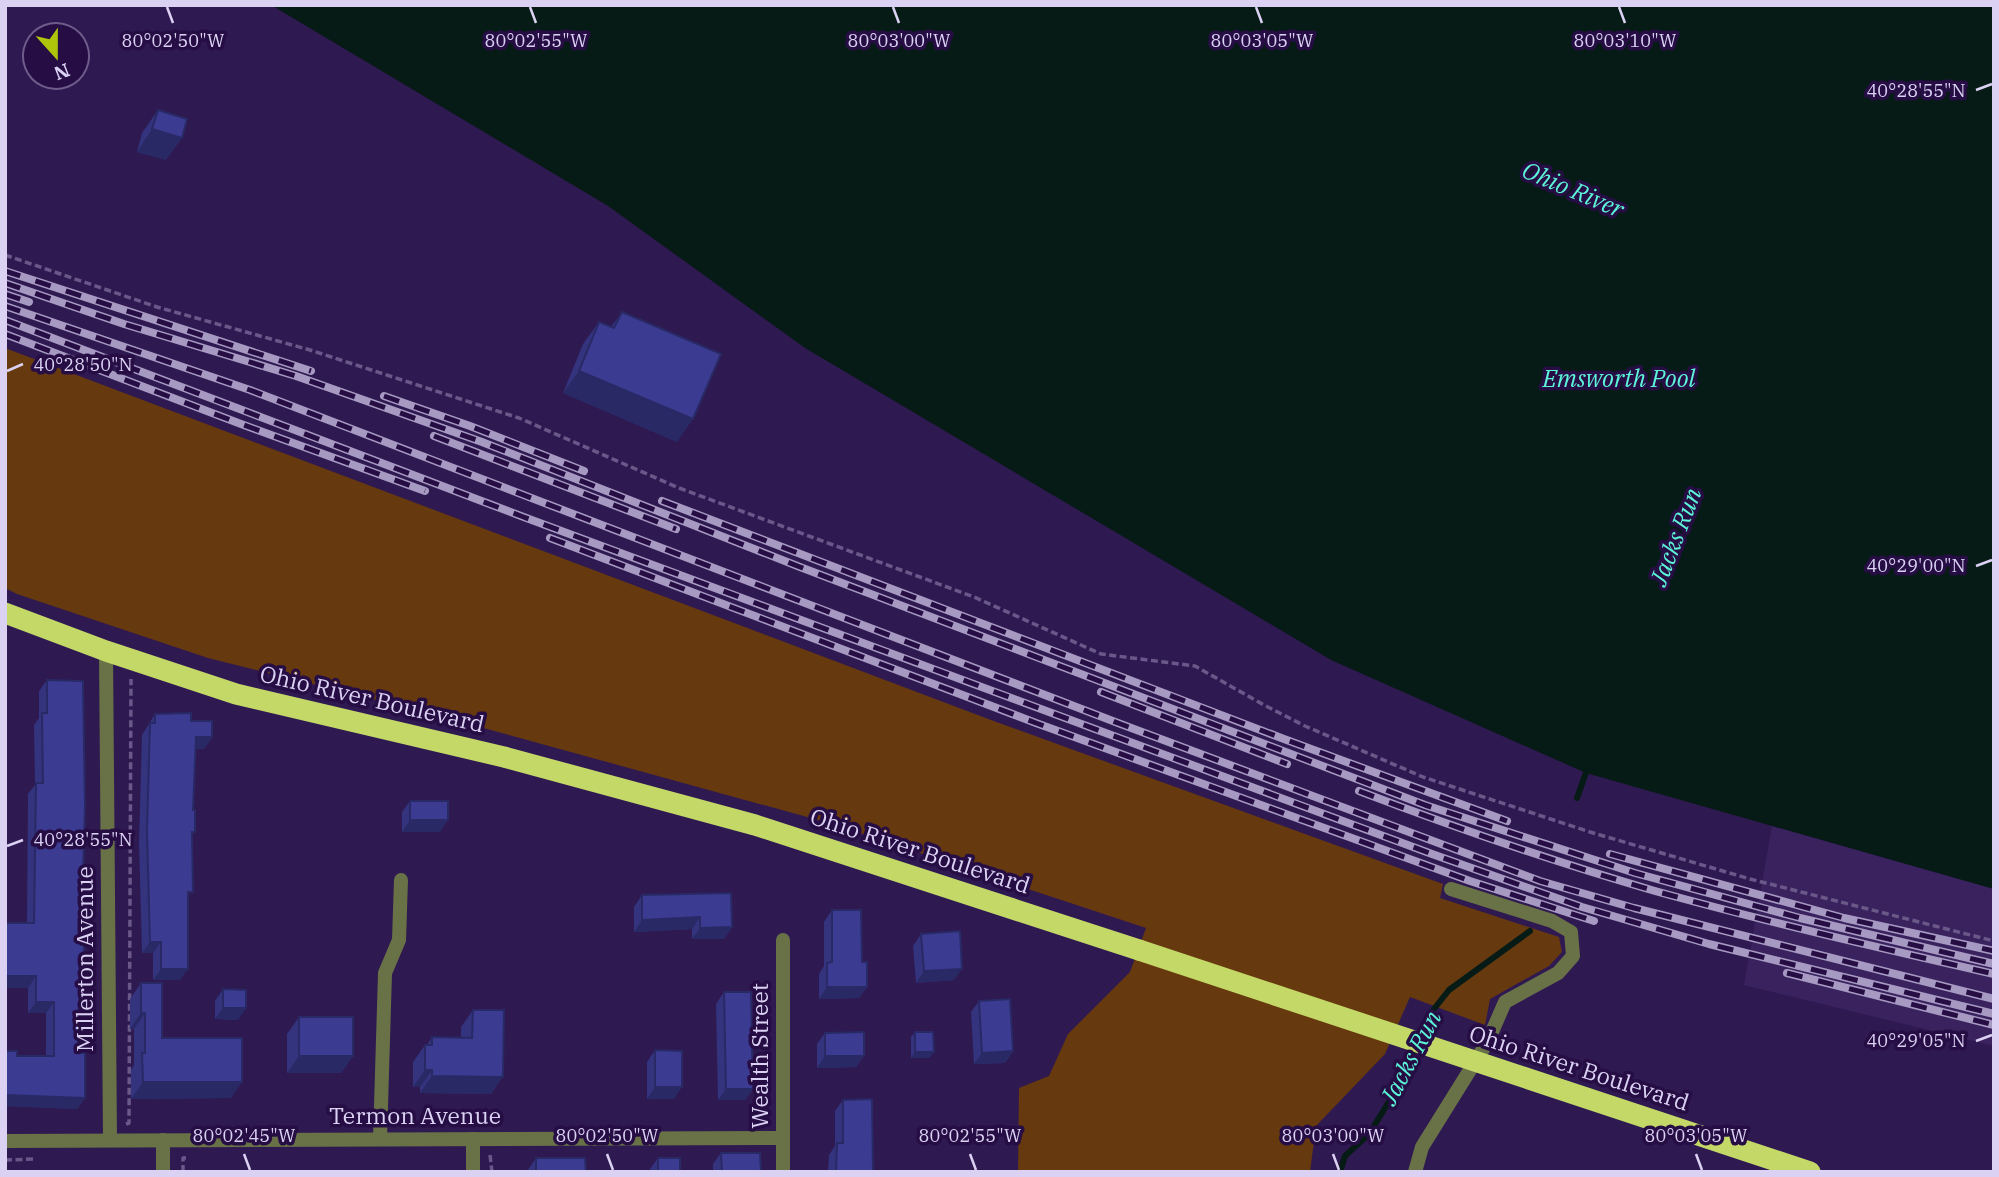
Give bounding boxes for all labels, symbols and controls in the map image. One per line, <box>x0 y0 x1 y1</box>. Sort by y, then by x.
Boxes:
north arrow <box>21 21 91 91</box>
text: 80°02'50"W <box>122 29 225 52</box>
text: 80°02'55"W <box>485 29 588 52</box>
text: 80°03'00"W <box>848 29 951 52</box>
text: 80°03'05"W <box>1211 29 1314 52</box>
text: 80°03'10"W <box>1574 29 1677 52</box>
text: N <box>51 58 73 86</box>
text: 40°28'55"N <box>1867 79 1966 102</box>
water label: Ohio River <box>1518 153 1631 225</box>
text: 40°28'50"N <box>34 353 133 376</box>
water label: Emsworth Pool <box>1542 362 1697 394</box>
water label: Jacks Run <box>1641 483 1709 591</box>
text: 40°29'00"N <box>1867 554 1966 577</box>
street label: Ohio River Boulevard <box>257 658 487 738</box>
street label: Ohio River Boulevard <box>807 800 1034 900</box>
text: 40°28'55"N <box>34 828 133 851</box>
street label: Millerton Avenue <box>69 866 99 1052</box>
street label: Wealth Street <box>744 983 774 1129</box>
water label: Jacks Run <box>1371 1004 1448 1111</box>
street label: Ohio River Boulevard <box>1466 1017 1693 1117</box>
text: 40°29'05"N <box>1867 1029 1966 1052</box>
street label: Termon Avenue <box>329 1100 501 1130</box>
text: 80°02'45"W <box>193 1124 296 1147</box>
text: 80°02'50"W <box>556 1124 659 1147</box>
text: 80°02'55"W <box>919 1124 1022 1147</box>
text: 80°03'00"W <box>1282 1124 1385 1147</box>
text: 80°03'05"W <box>1645 1124 1748 1147</box>

